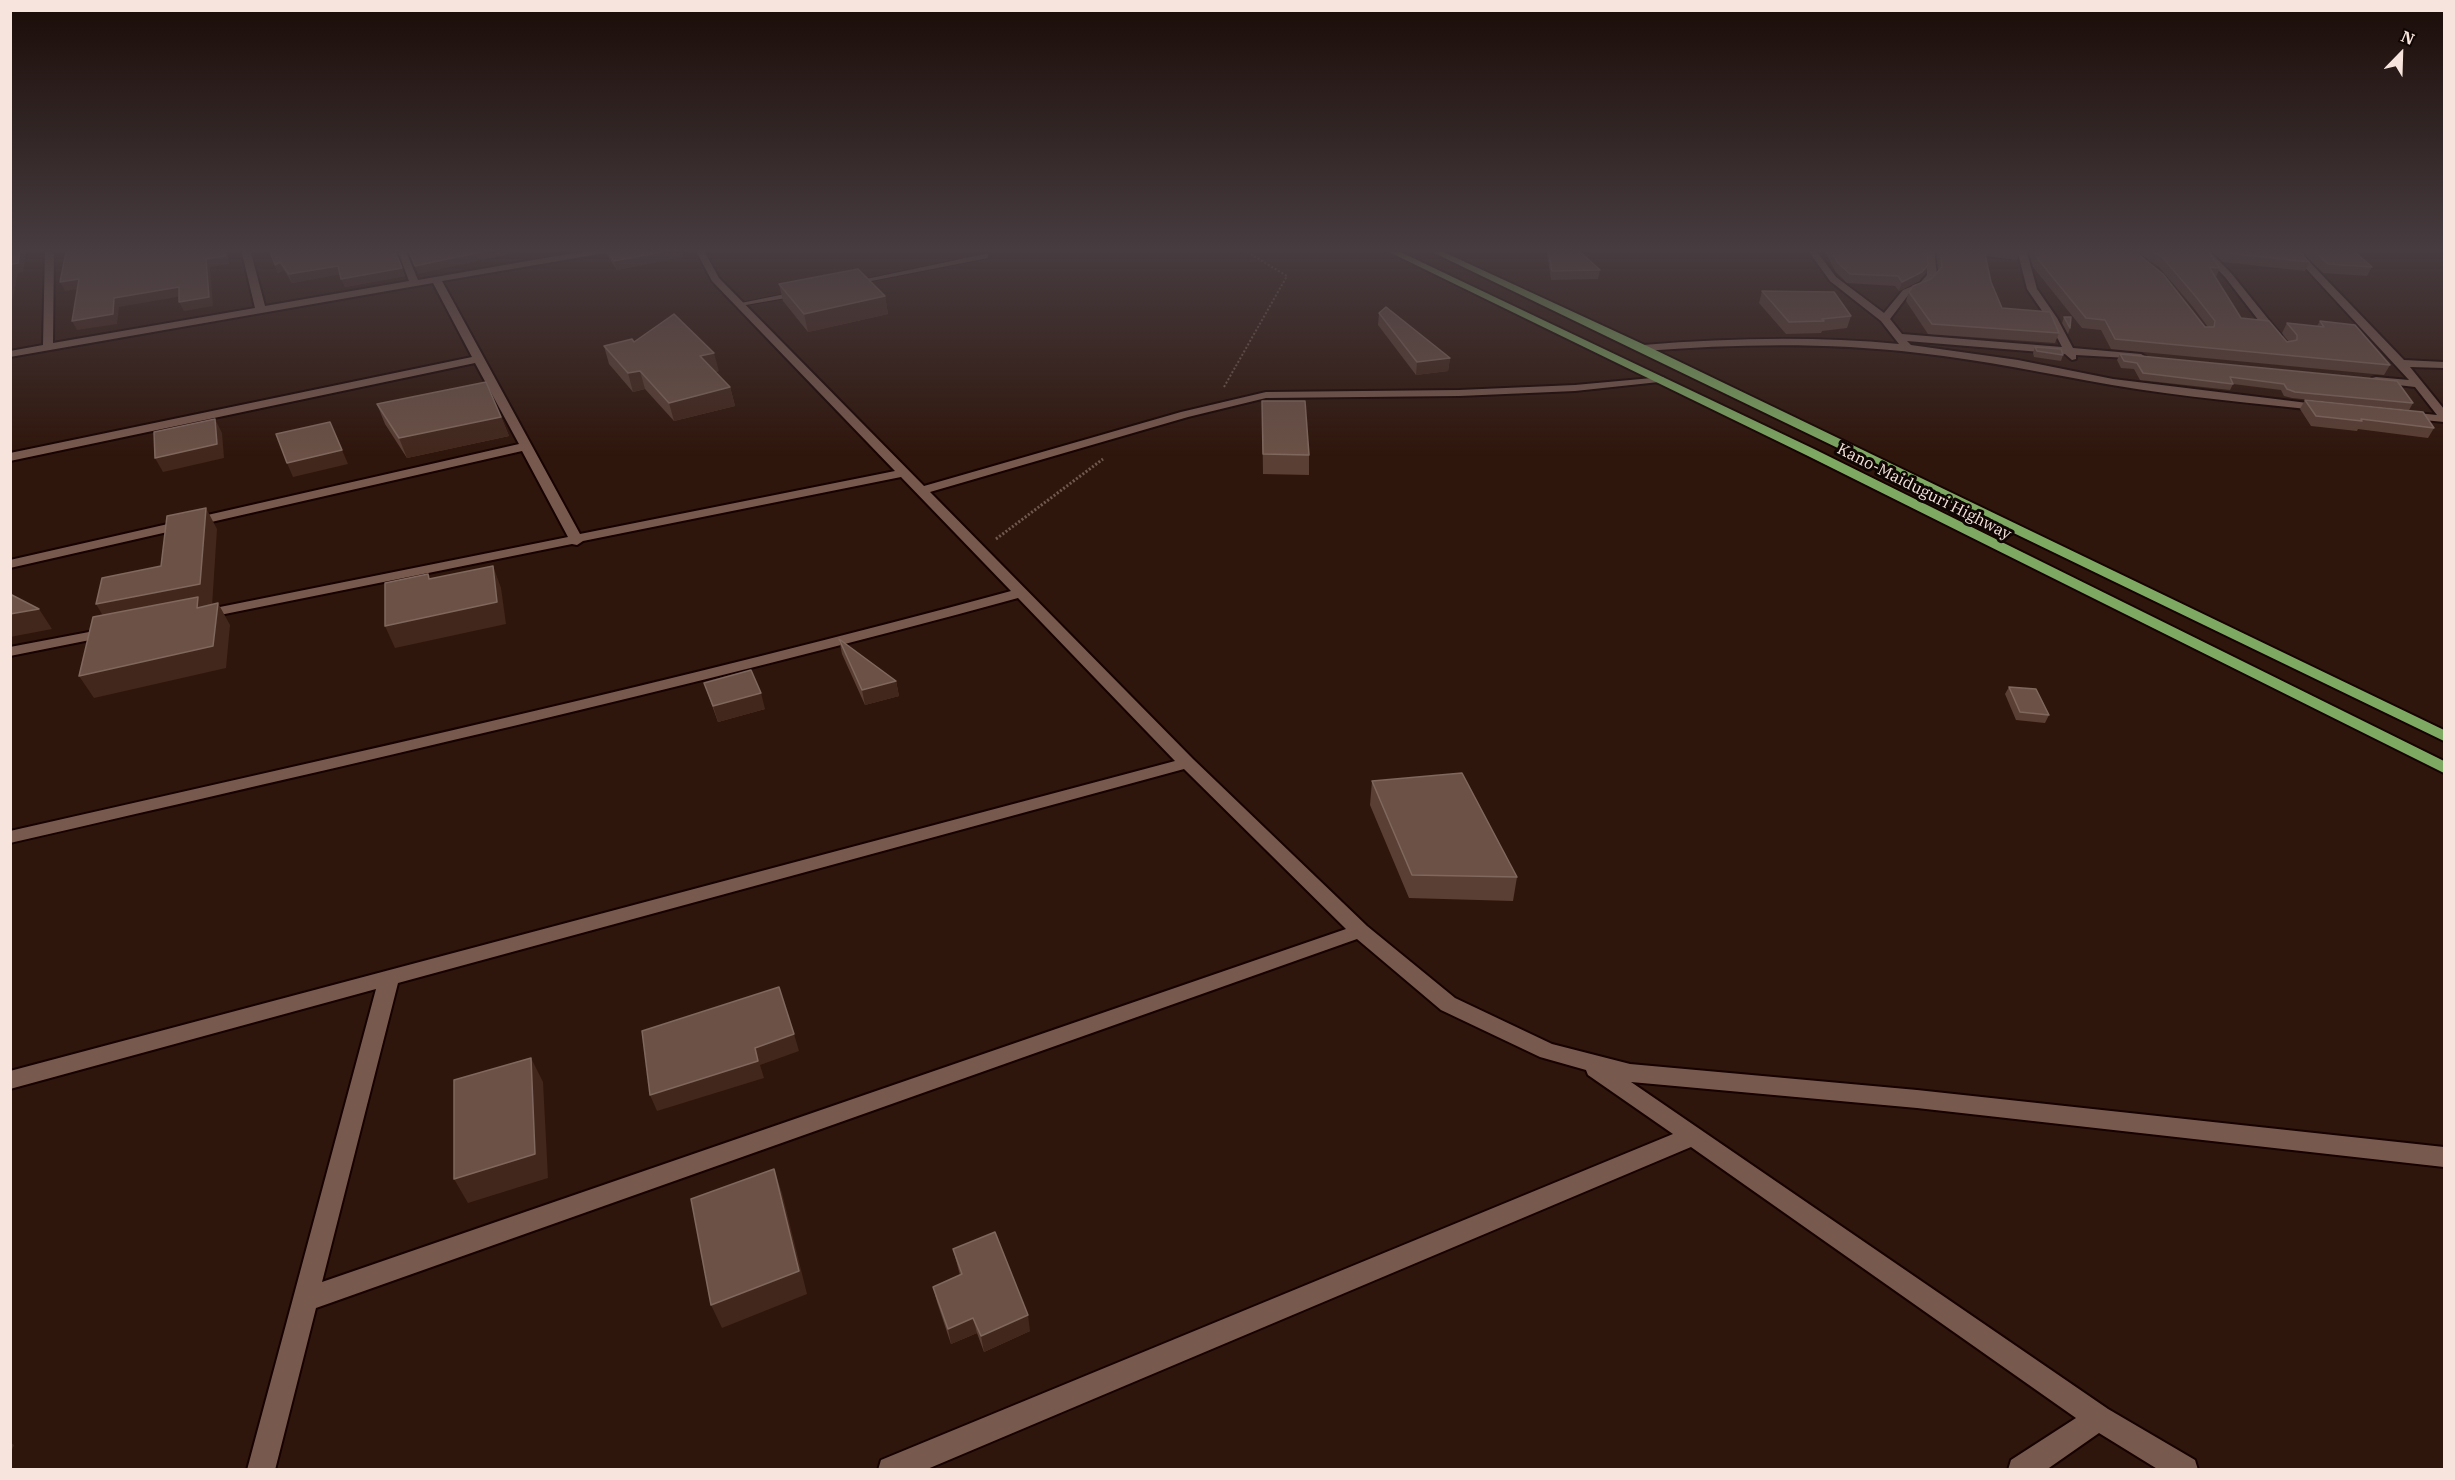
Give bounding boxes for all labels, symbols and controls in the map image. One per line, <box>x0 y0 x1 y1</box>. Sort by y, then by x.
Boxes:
north arrow <box>2371 24 2431 84</box>
text: N <box>2398 26 2418 49</box>
street label: Kano-Maiduguri Highway <box>1834 440 2014 544</box>

